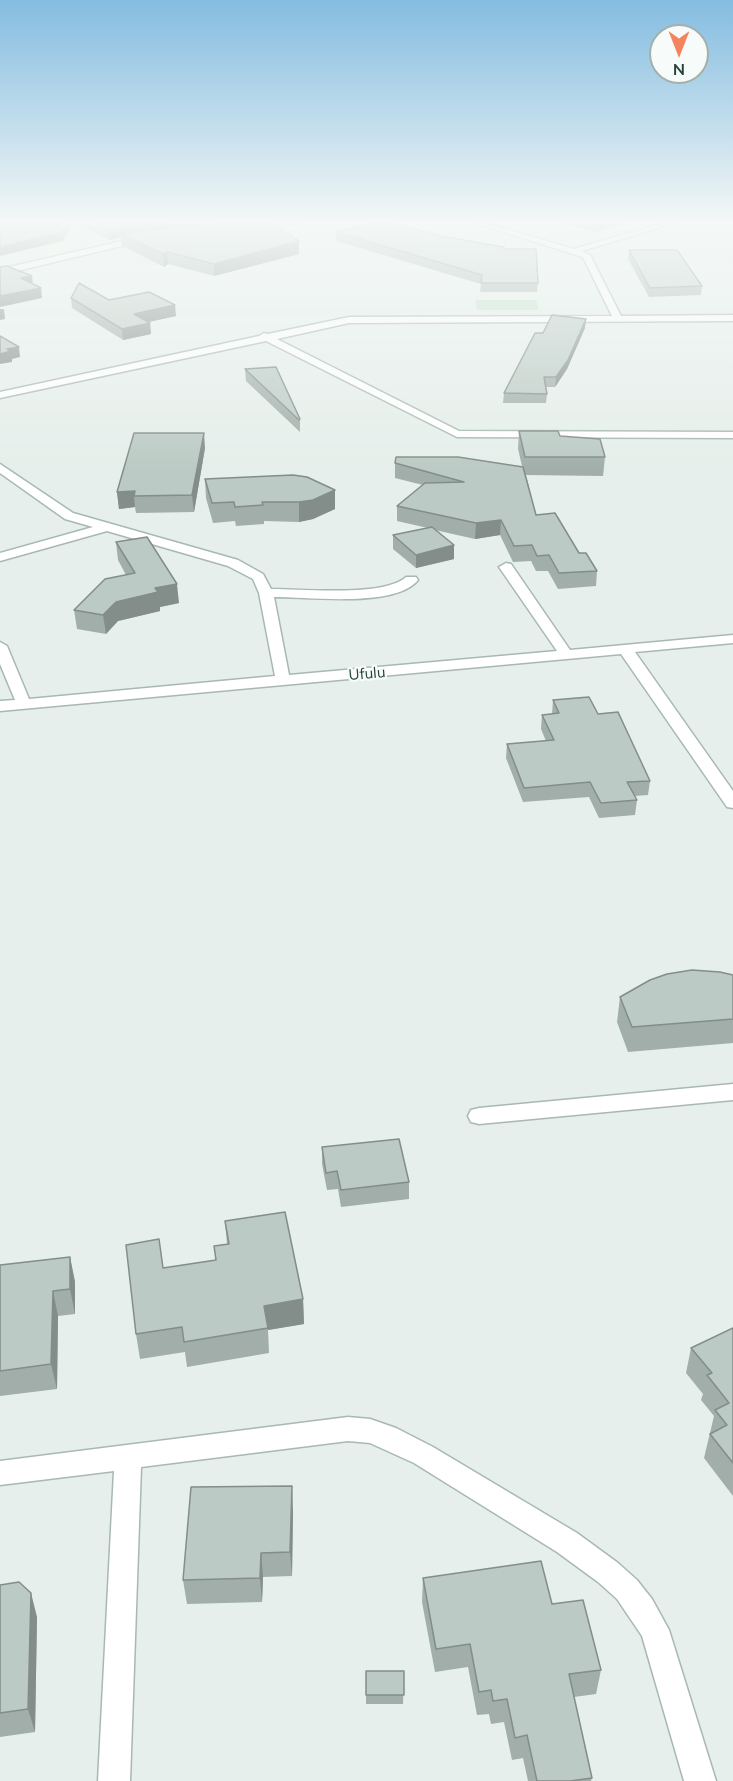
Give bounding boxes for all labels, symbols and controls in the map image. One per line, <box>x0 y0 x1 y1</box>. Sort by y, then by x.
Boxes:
north arrow <box>649 24 709 84</box>
text: N <box>673 60 685 80</box>
street label: Ufulu <box>348 663 386 685</box>

